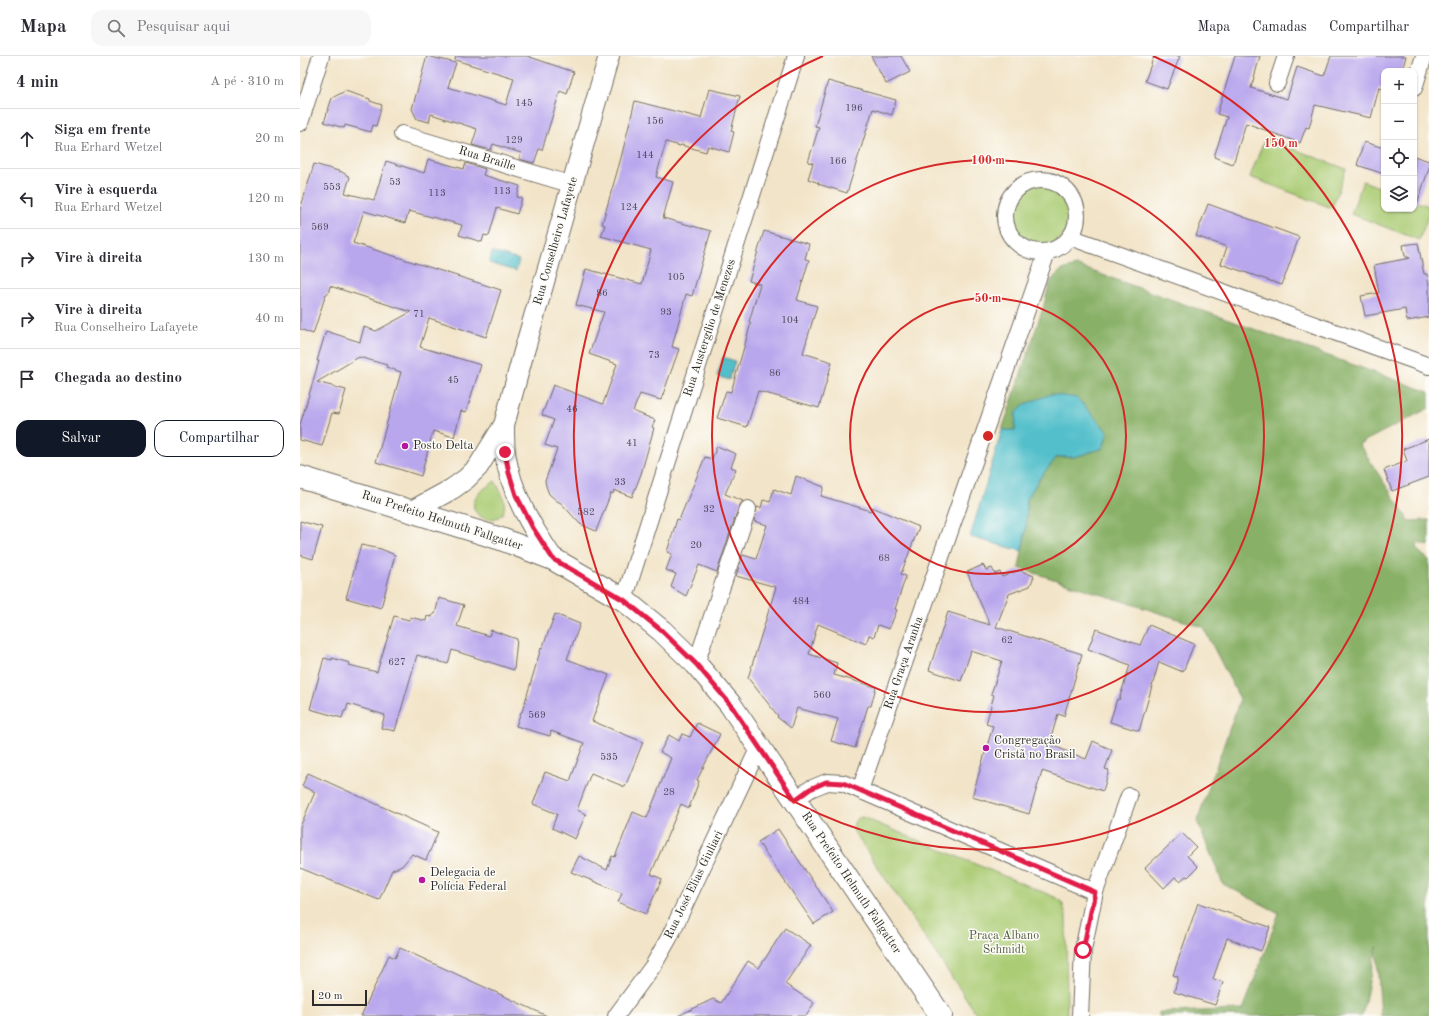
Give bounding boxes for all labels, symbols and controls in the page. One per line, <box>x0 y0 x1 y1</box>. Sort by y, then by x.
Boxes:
search box <box>91 10 371 46</box>
icon: search <box>105 17 127 39</box>
text: Mapa <box>20 18 67 37</box>
text: Pesquisar aqui <box>137 20 230 35</box>
text: Mapa <box>1197 20 1230 34</box>
text: Camadas <box>1252 20 1307 34</box>
text: Compartilhar <box>1329 20 1409 34</box>
map controls <box>1381 68 1417 212</box>
button: + <box>1381 68 1417 104</box>
text: 4 min <box>16 74 59 91</box>
text: A pé · 310 m <box>210 75 284 88</box>
house number: 145 <box>515 98 533 108</box>
house number: 196 <box>845 103 863 113</box>
button: − <box>1381 104 1417 140</box>
house number: 156 <box>646 116 664 126</box>
text: Siga em frente <box>54 123 151 138</box>
icon: ahead <box>16 128 38 150</box>
text: 20 m <box>255 132 284 145</box>
house number: 129 <box>505 135 523 145</box>
text: 150 m <box>1264 137 1298 150</box>
button: locate <box>1381 140 1417 176</box>
text: Rua Erhard Wetzel <box>54 141 162 154</box>
street label: Rua Braille <box>457 145 517 173</box>
house number: 144 <box>636 150 654 160</box>
text: 100 m <box>971 155 1005 167</box>
house number: 166 <box>829 156 847 166</box>
street label: Rua Conselheiro Lafayete <box>532 175 580 307</box>
button: layers <box>1381 176 1417 212</box>
house number: 53 <box>389 177 401 187</box>
house number: 553 <box>323 182 341 192</box>
text: Vire à esquerda <box>54 183 158 198</box>
house number: 113 <box>493 186 511 196</box>
icon: left <box>16 188 38 210</box>
house number: 113 <box>428 188 446 198</box>
text: 120 m <box>247 192 284 205</box>
text: Rua Erhard Wetzel <box>54 201 162 214</box>
house number: 124 <box>620 202 638 212</box>
house number: 569 <box>311 222 329 232</box>
icon: right <box>16 248 38 270</box>
text: Vire à direita <box>54 251 142 266</box>
text: 130 m <box>247 252 284 265</box>
street label: Rua Austergílio de Menezes <box>682 258 738 398</box>
house number: 105 <box>667 272 685 282</box>
house number: 86 <box>596 288 608 298</box>
text: 50 m <box>975 292 1002 305</box>
text: Vire à direita <box>54 303 142 318</box>
house number: 93 <box>660 307 672 317</box>
icon: right <box>16 308 38 330</box>
house number: 71 <box>413 309 425 319</box>
text: 40 m <box>255 312 284 325</box>
house number: 104 <box>781 315 799 325</box>
text: Rua Conselheiro Lafayete <box>54 321 198 334</box>
house number: 73 <box>648 350 660 360</box>
icon: arrive <box>16 368 38 390</box>
house number: 86 <box>769 368 781 378</box>
text: Chegada ao destino <box>54 371 182 386</box>
house number: 45 <box>447 375 459 385</box>
house number: 46 <box>566 404 578 414</box>
button: Salvar <box>16 420 146 457</box>
button: Compartilhar <box>154 420 284 457</box>
centre of rings <box>981 429 995 443</box>
house number: 41 <box>626 438 638 448</box>
place label: Posto Delta <box>413 440 474 452</box>
marker: Posto Delta <box>400 441 410 451</box>
route end <box>496 443 514 461</box>
house number: 33 <box>614 477 626 487</box>
street label: Rua Prefeito Helmuth Fallgatter <box>360 489 524 553</box>
house number: 32 <box>703 504 715 514</box>
house number: 582 <box>577 507 595 517</box>
house number: 20 <box>690 540 702 550</box>
house number: 68 <box>878 553 890 563</box>
house number: 484 <box>792 596 810 606</box>
street label: Rua Graça Aranha <box>882 615 926 711</box>
house number: 62 <box>1001 635 1013 645</box>
house number: 627 <box>388 657 406 667</box>
house number: 560 <box>813 690 831 700</box>
house number: 569 <box>528 710 546 720</box>
place label: Congregação Cristã no Brasil <box>994 735 1076 761</box>
marker: Congregação Cristã no Brasil <box>981 743 991 753</box>
house number: 535 <box>600 752 618 762</box>
house number: 28 <box>663 787 675 797</box>
street label: Rua Prefeito Helmuth Fallgatter <box>799 810 903 956</box>
street label: Rua José Elias Giuliari <box>663 829 725 941</box>
place label: Delegacia de Polícia Federal <box>430 867 506 893</box>
marker: Delegacia de Polícia Federal <box>417 875 427 885</box>
park label: Praça Albano Schmidt <box>969 930 1039 956</box>
route start <box>1074 941 1092 959</box>
scale bar <box>312 988 367 1007</box>
text: 20 m <box>318 991 343 1002</box>

